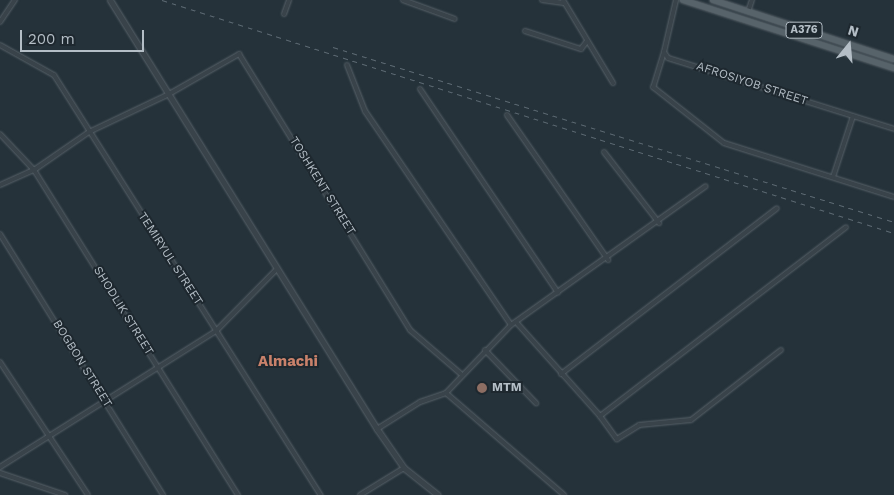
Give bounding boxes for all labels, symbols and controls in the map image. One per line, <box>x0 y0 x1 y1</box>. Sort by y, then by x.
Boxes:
scale bar <box>22 20 146 52</box>
north arrow <box>824 20 874 70</box>
text: N <box>846 21 861 40</box>
road number: A376 <box>785 22 823 38</box>
text: 200 m <box>28 30 75 48</box>
street label: AFROSIYOB STREET <box>695 59 809 109</box>
street label: TOSHKENT STREET <box>286 134 358 238</box>
street label: TEMIRYUL STREET <box>135 210 205 308</box>
street label: SHODLIK STREET <box>90 264 156 358</box>
street label: BOGBON STREET <box>49 318 115 410</box>
district label: Almachi <box>258 353 318 371</box>
place label: MTM <box>492 381 522 395</box>
marker: MTM <box>476 382 488 394</box>

